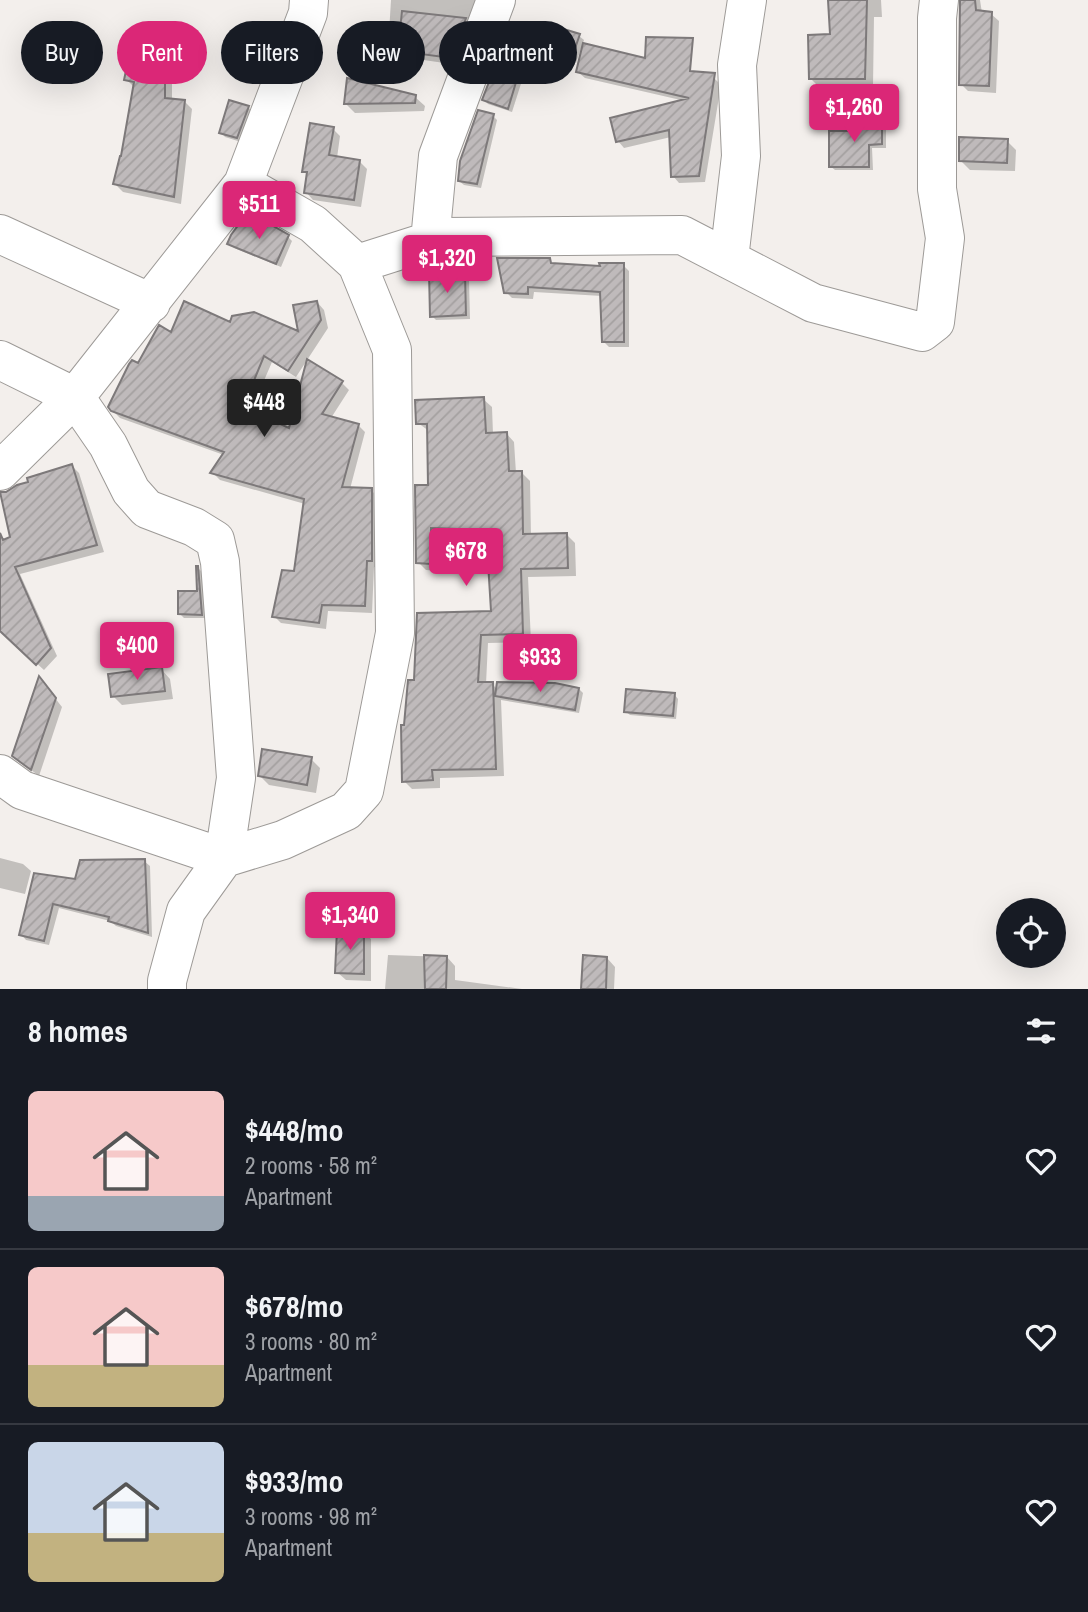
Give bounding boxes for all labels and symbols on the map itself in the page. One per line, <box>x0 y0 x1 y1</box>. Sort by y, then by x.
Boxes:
pin: $1,260 <box>797 85 911 144</box>
pin: $511 <box>218 182 300 241</box>
pin: $1,320 <box>390 236 504 295</box>
pin: $448 <box>223 380 305 439</box>
pin: $678 <box>425 528 507 588</box>
pin: $400 <box>96 622 178 682</box>
pin: $933 <box>499 634 581 694</box>
pin: $1,340 <box>293 892 407 952</box>

